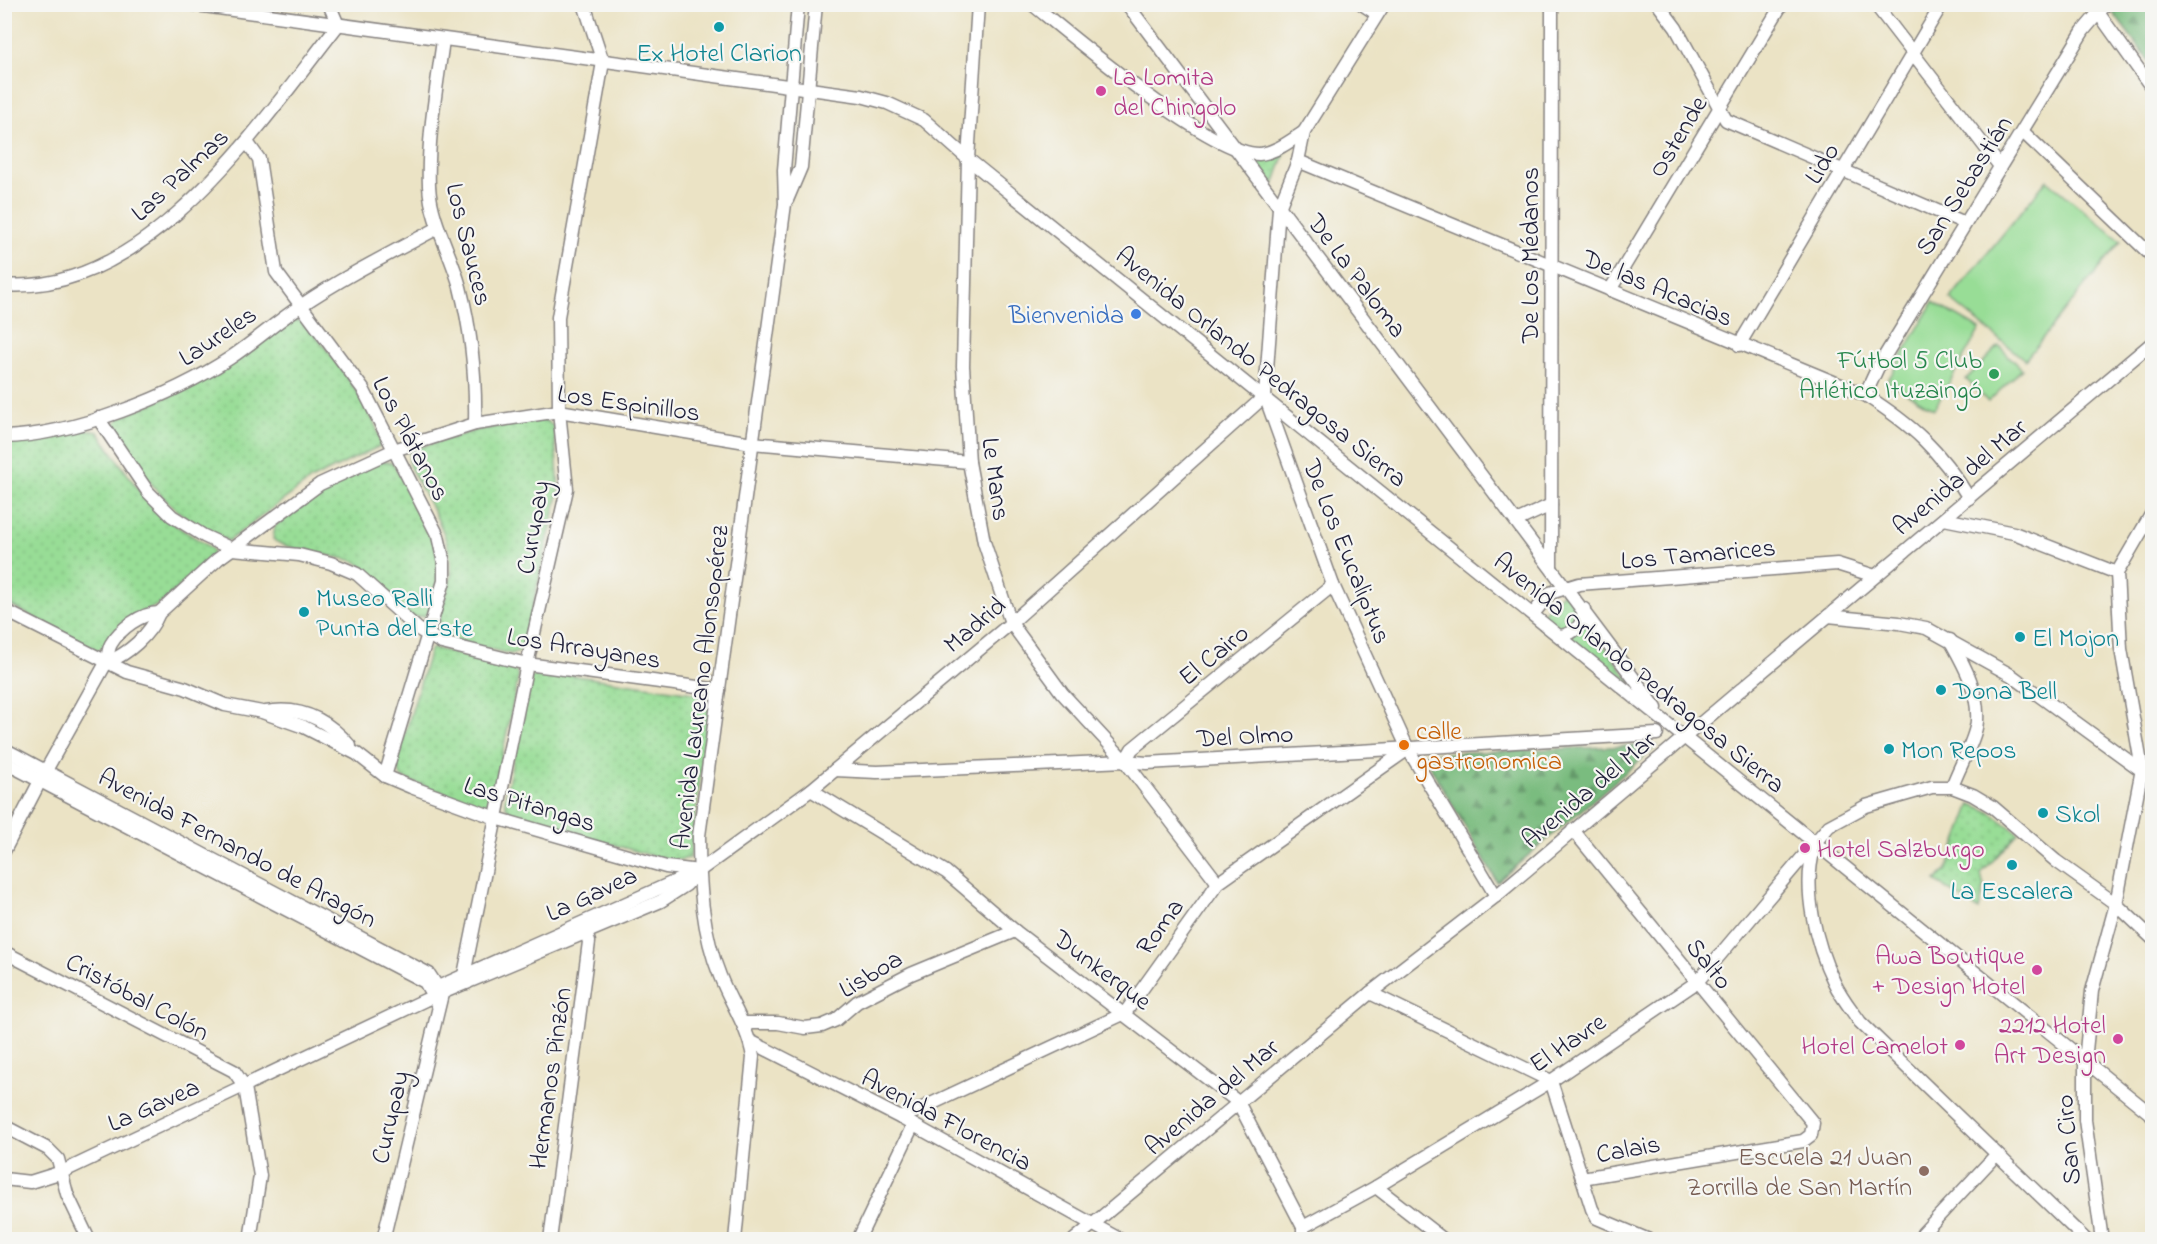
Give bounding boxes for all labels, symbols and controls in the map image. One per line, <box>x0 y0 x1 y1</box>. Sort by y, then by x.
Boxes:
marker: Ex Hotel Clarion <box>712 20 726 34</box>
place label: Ex Hotel Clarion <box>636 36 802 74</box>
place label: La Lomita del Chingolo <box>1113 60 1237 128</box>
marker: La Lomita del Chingolo <box>1094 84 1108 98</box>
street label: Ostende <box>1640 89 1719 186</box>
street label: San Sebastián <box>1907 109 2024 264</box>
street label: Las Palmas <box>123 120 239 232</box>
street label: Lido <box>1796 137 1851 193</box>
street label: De Los Médanos <box>1513 167 1551 344</box>
street label: Los Sauces <box>434 180 501 310</box>
street label: De La Paloma <box>1296 206 1415 347</box>
street label: Avenida Orlando Pedragosa Sierra <box>1106 238 1414 498</box>
street label: De las Acacias <box>1575 241 1738 339</box>
street label: Laureles <box>172 297 266 378</box>
place label: Bienvenida <box>1008 298 1124 336</box>
marker: Bienvenida <box>1129 307 1143 321</box>
place label: Fútbol 5 Club Atlético Ituzaingó <box>1799 343 1982 411</box>
marker: Fútbol 5 Club Atlético Ituzaingó <box>1987 367 2001 381</box>
street label: Los Plátanos <box>361 370 458 508</box>
street label: Los Espinillos <box>555 376 702 434</box>
street label: Avenida del Mar <box>1885 410 2037 546</box>
street label: Le Mans <box>969 435 1019 523</box>
street label: De Los Eucaliptus <box>1290 453 1400 650</box>
street label: Curupay <box>508 478 562 577</box>
street label: Avenida Laureano Alonsopérez <box>663 523 741 851</box>
street label: Los Tamarices <box>1619 530 1777 582</box>
street label: Avenida Orlando Pedragosa Sierra <box>1484 544 1792 804</box>
place label: Museo Ralli Punta del Este <box>316 581 473 649</box>
street label: Madrid <box>936 588 1016 664</box>
marker: Museo Ralli Punta del Este <box>297 605 311 619</box>
street label: El Cairo <box>1171 616 1258 697</box>
street label: Los Arrayanes <box>504 619 663 681</box>
place label: El Mojon <box>2032 621 2119 659</box>
marker: El Mojon <box>2013 630 2027 644</box>
place label: Dona Bell <box>1952 674 2057 712</box>
marker: Dona Bell <box>1934 683 1948 697</box>
place label: calle gastronomica <box>1415 714 1562 782</box>
street label: Del Olmo <box>1195 716 1294 760</box>
street label: Avenida del Mar <box>1514 723 1666 859</box>
place label: Mon Repos <box>1901 733 2017 771</box>
marker: calle gastronomica <box>1397 738 1411 752</box>
marker: Mon Repos <box>1882 742 1896 756</box>
street label: Avenida Fernando de Aragón <box>90 760 383 939</box>
street label: Las Pitangas <box>458 768 600 844</box>
place label: Skol <box>2055 797 2100 835</box>
marker: Skol <box>2036 806 2050 820</box>
place label: Hotel Salzburgo <box>1817 832 1985 870</box>
marker: Hotel Salzburgo <box>1798 841 1812 855</box>
street label: La Gavea <box>540 858 644 933</box>
marker: La Escalera <box>2005 858 2019 872</box>
place label: La Escalera <box>1951 874 2073 912</box>
street label: Roma <box>1128 891 1195 964</box>
street label: Dunkerque <box>1043 921 1159 1021</box>
street label: Salto <box>1675 931 1740 999</box>
place label: Awa Boutique + Design Hotel <box>1872 939 2025 1007</box>
street label: Lisboa <box>832 942 911 1010</box>
street label: Cristóbal Colón <box>58 945 215 1053</box>
marker: Awa Boutique + Design Hotel <box>2030 963 2044 977</box>
street label: Hermanos Pinzón <box>520 985 584 1172</box>
street label: El Havre <box>1523 1005 1615 1084</box>
place label: 2212 Hotel Art Design <box>1994 1008 2106 1076</box>
place label: Hotel Camelot <box>1801 1029 1948 1067</box>
street label: Avenida del Mar <box>1137 1030 1289 1166</box>
marker: 2212 Hotel Art Design <box>2111 1032 2125 1046</box>
marker: Hotel Camelot <box>1953 1038 1967 1052</box>
street label: Avenida Florencia <box>853 1061 1038 1183</box>
street label: Curupay <box>363 1067 421 1168</box>
street label: La Gavea <box>102 1070 206 1144</box>
street label: San Ciro <box>2047 1093 2093 1187</box>
street label: Calais <box>1593 1127 1664 1175</box>
place label: Escuela 21 Juan Zorrilla de San Martín <box>1687 1140 1912 1208</box>
marker: Escuela 21 Juan Zorrilla de San Martín <box>1917 1164 1931 1178</box>

